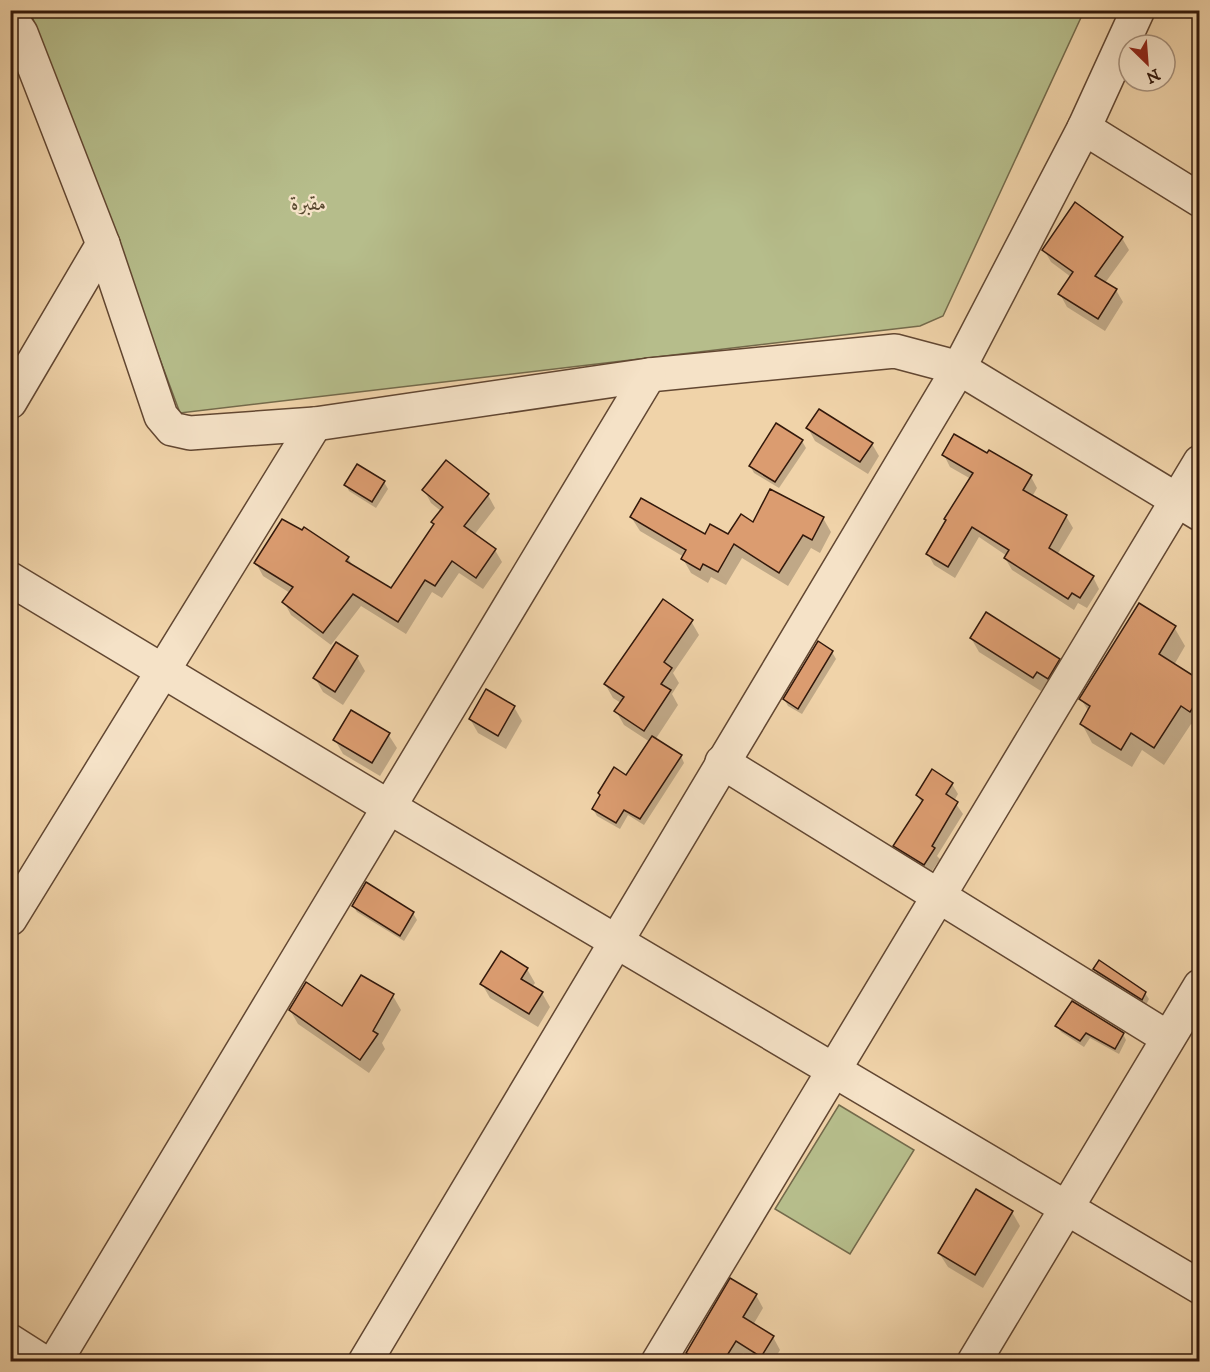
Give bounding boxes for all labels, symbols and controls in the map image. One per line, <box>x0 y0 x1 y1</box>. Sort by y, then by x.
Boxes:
north arrow <box>1117 33 1177 93</box>
text: N <box>1143 64 1163 88</box>
park label: مقبرة <box>290 191 327 217</box>

